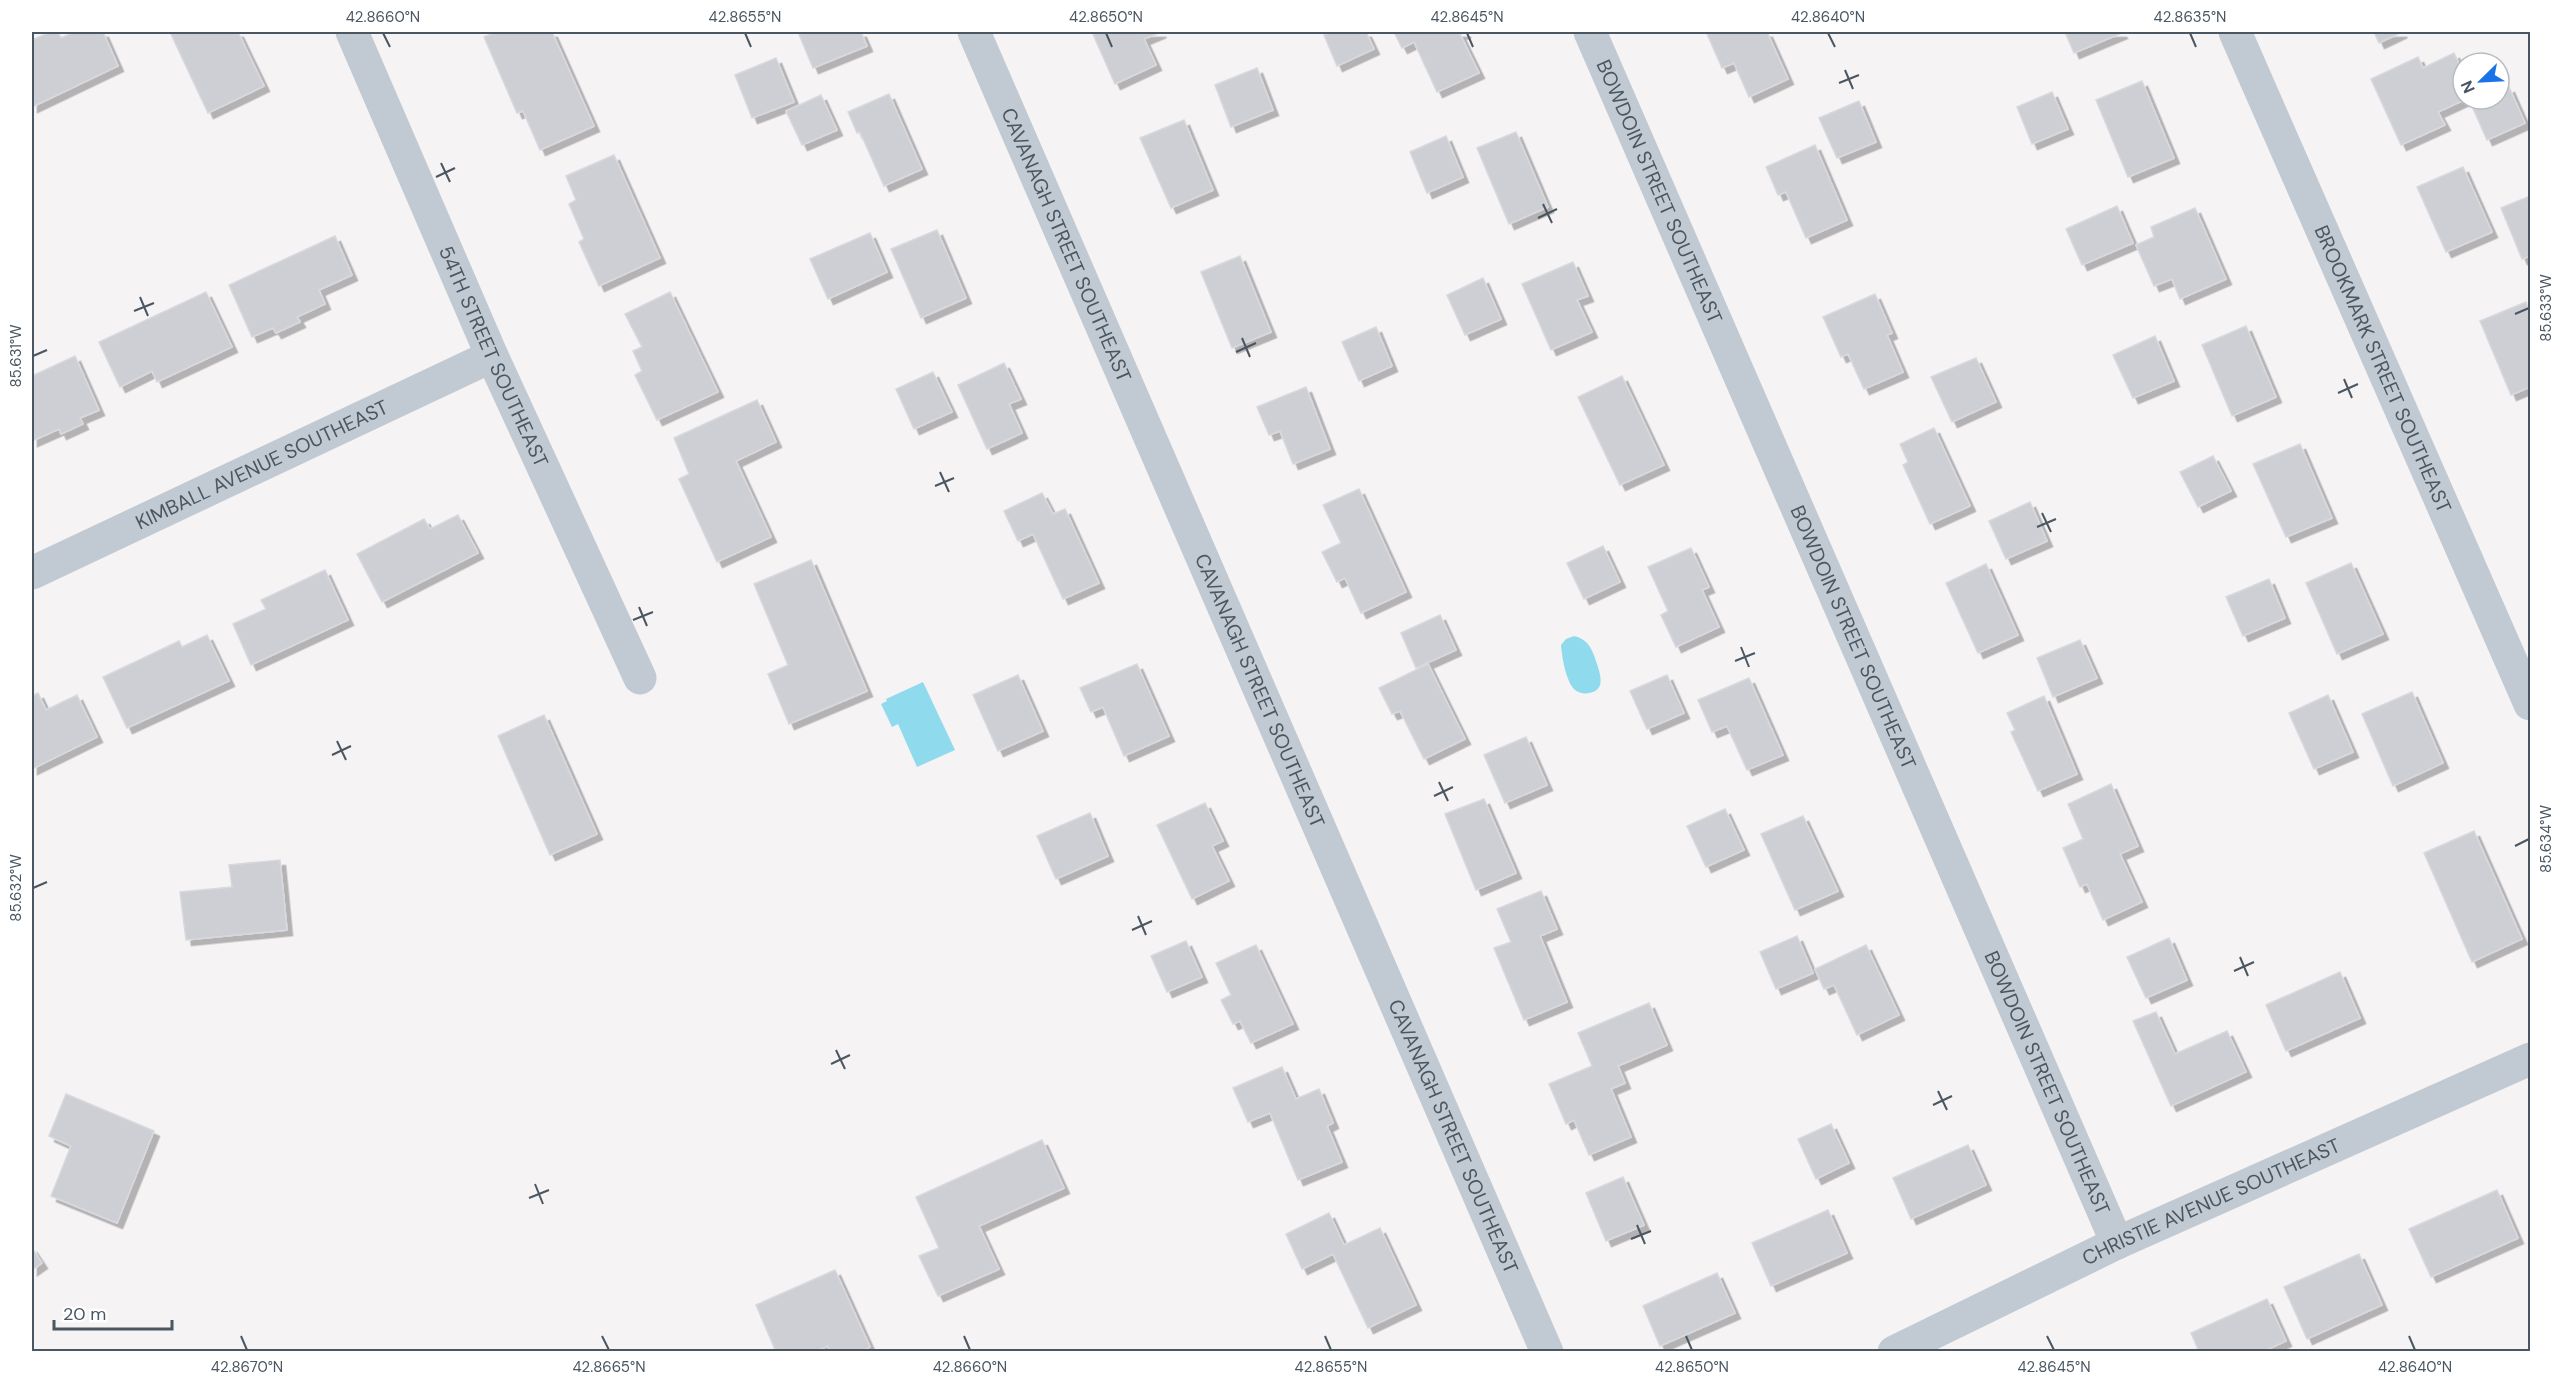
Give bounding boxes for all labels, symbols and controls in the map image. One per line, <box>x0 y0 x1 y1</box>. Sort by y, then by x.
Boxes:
text: 42.8660°N <box>346 7 420 27</box>
text: 42.8655°N <box>709 7 781 27</box>
text: 42.8650°N <box>1069 7 1143 27</box>
text: 42.8645°N <box>1430 7 1504 27</box>
text: 42.8640°N <box>1791 7 1865 27</box>
text: 42.8635°N <box>2154 7 2226 27</box>
north arrow <box>2451 51 2511 111</box>
street label: BOWDOIN STREET SOUTHEAST <box>1591 56 1728 328</box>
text: N <box>2456 77 2480 96</box>
street label: CAVANAGH STREET SOUTHEAST <box>995 104 1137 386</box>
street label: BROOKMARK STREET SOUTHEAST <box>2308 221 2457 517</box>
street label: 54TH STREET SOUTHEAST <box>433 242 554 471</box>
text: 85.633°W <box>2536 274 2556 342</box>
text: 85.631°W <box>6 324 26 388</box>
street label: KIMBALL AVENUE SOUTHEAST <box>131 394 392 535</box>
street label: BOWDOIN STREET SOUTHEAST <box>1785 501 1922 773</box>
street label: CAVANAGH STREET SOUTHEAST <box>1189 550 1331 832</box>
text: 85.634°W <box>2536 805 2556 873</box>
text: 85.632°W <box>6 854 26 922</box>
street label: BOWDOIN STREET SOUTHEAST <box>1978 947 2116 1219</box>
street label: CAVANAGH STREET SOUTHEAST <box>1383 995 1524 1277</box>
street label: CHRISTIE AVENUE SOUTHEAST <box>2078 1132 2344 1271</box>
scale bar <box>54 1293 172 1331</box>
text: 20 m <box>63 1302 106 1326</box>
text: 42.8670°N <box>211 1357 283 1377</box>
text: 42.8665°N <box>572 1357 646 1377</box>
text: 42.8660°N <box>933 1357 1007 1377</box>
text: 42.8655°N <box>1295 1357 1367 1377</box>
text: 42.8650°N <box>1655 1357 1729 1377</box>
text: 42.8645°N <box>2017 1357 2091 1377</box>
text: 42.8640°N <box>2378 1357 2452 1377</box>

